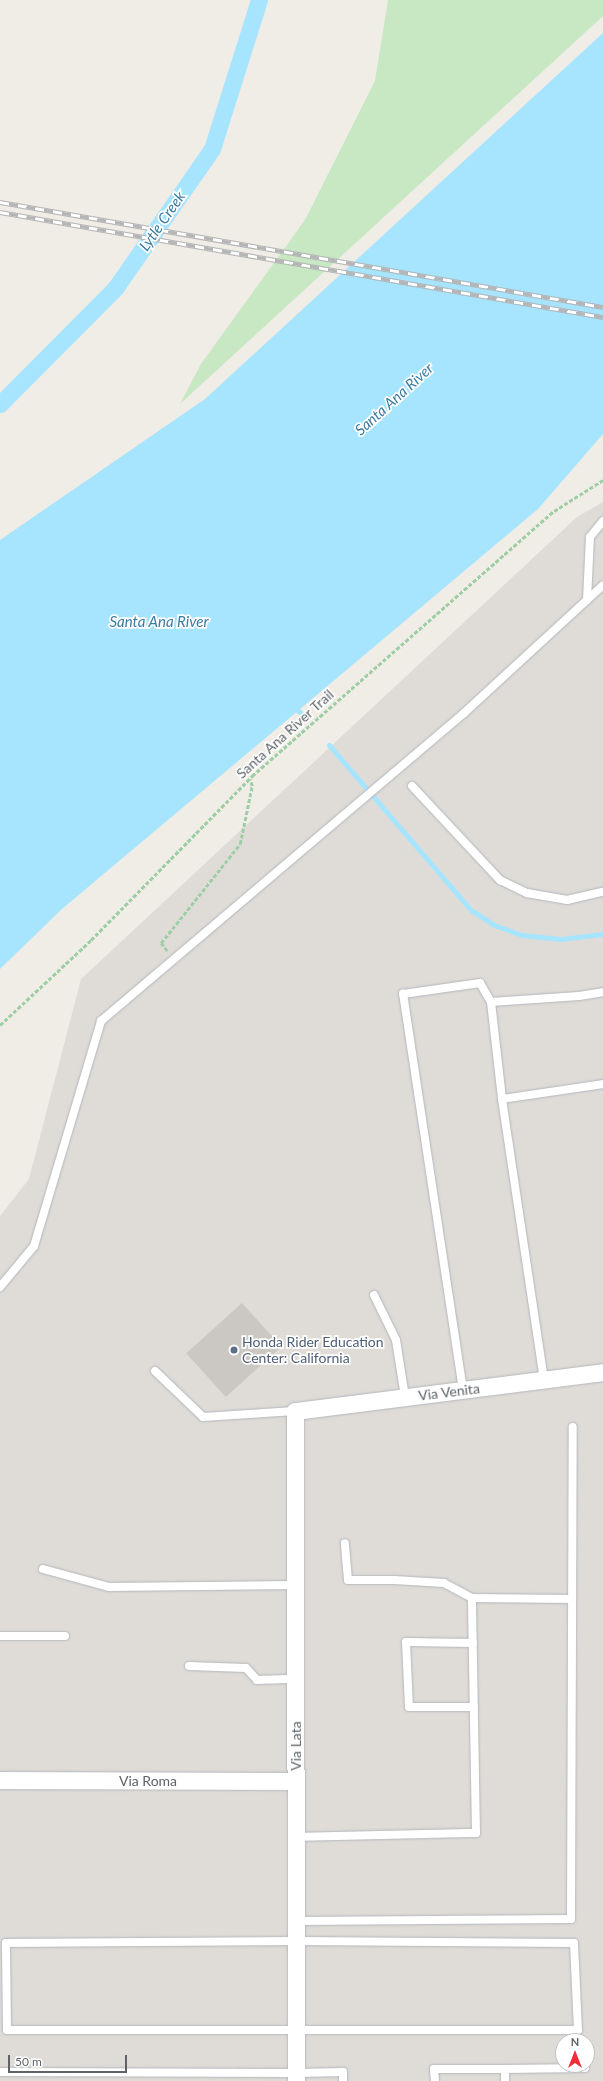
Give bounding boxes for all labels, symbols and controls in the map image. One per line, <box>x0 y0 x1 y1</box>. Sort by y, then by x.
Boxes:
water label: Lytle Creek <box>135 188 189 254</box>
water label: Santa Ana River <box>351 359 437 439</box>
water label: Santa Ana River <box>109 613 209 631</box>
street label: Santa Ana River Trail <box>233 686 337 782</box>
place label: Honda Rider Education Center: California <box>242 1334 384 1366</box>
marker: Honda Rider Education Center: California <box>229 1345 239 1355</box>
street label: Via Venita <box>417 1380 481 1404</box>
street label: Via Lata <box>288 1721 304 1771</box>
street label: Via Roma <box>119 1773 177 1789</box>
north arrow <box>555 2033 595 2073</box>
text: N <box>571 2035 579 2048</box>
scale bar <box>10 2047 129 2073</box>
text: 50 m <box>15 2054 42 2069</box>

